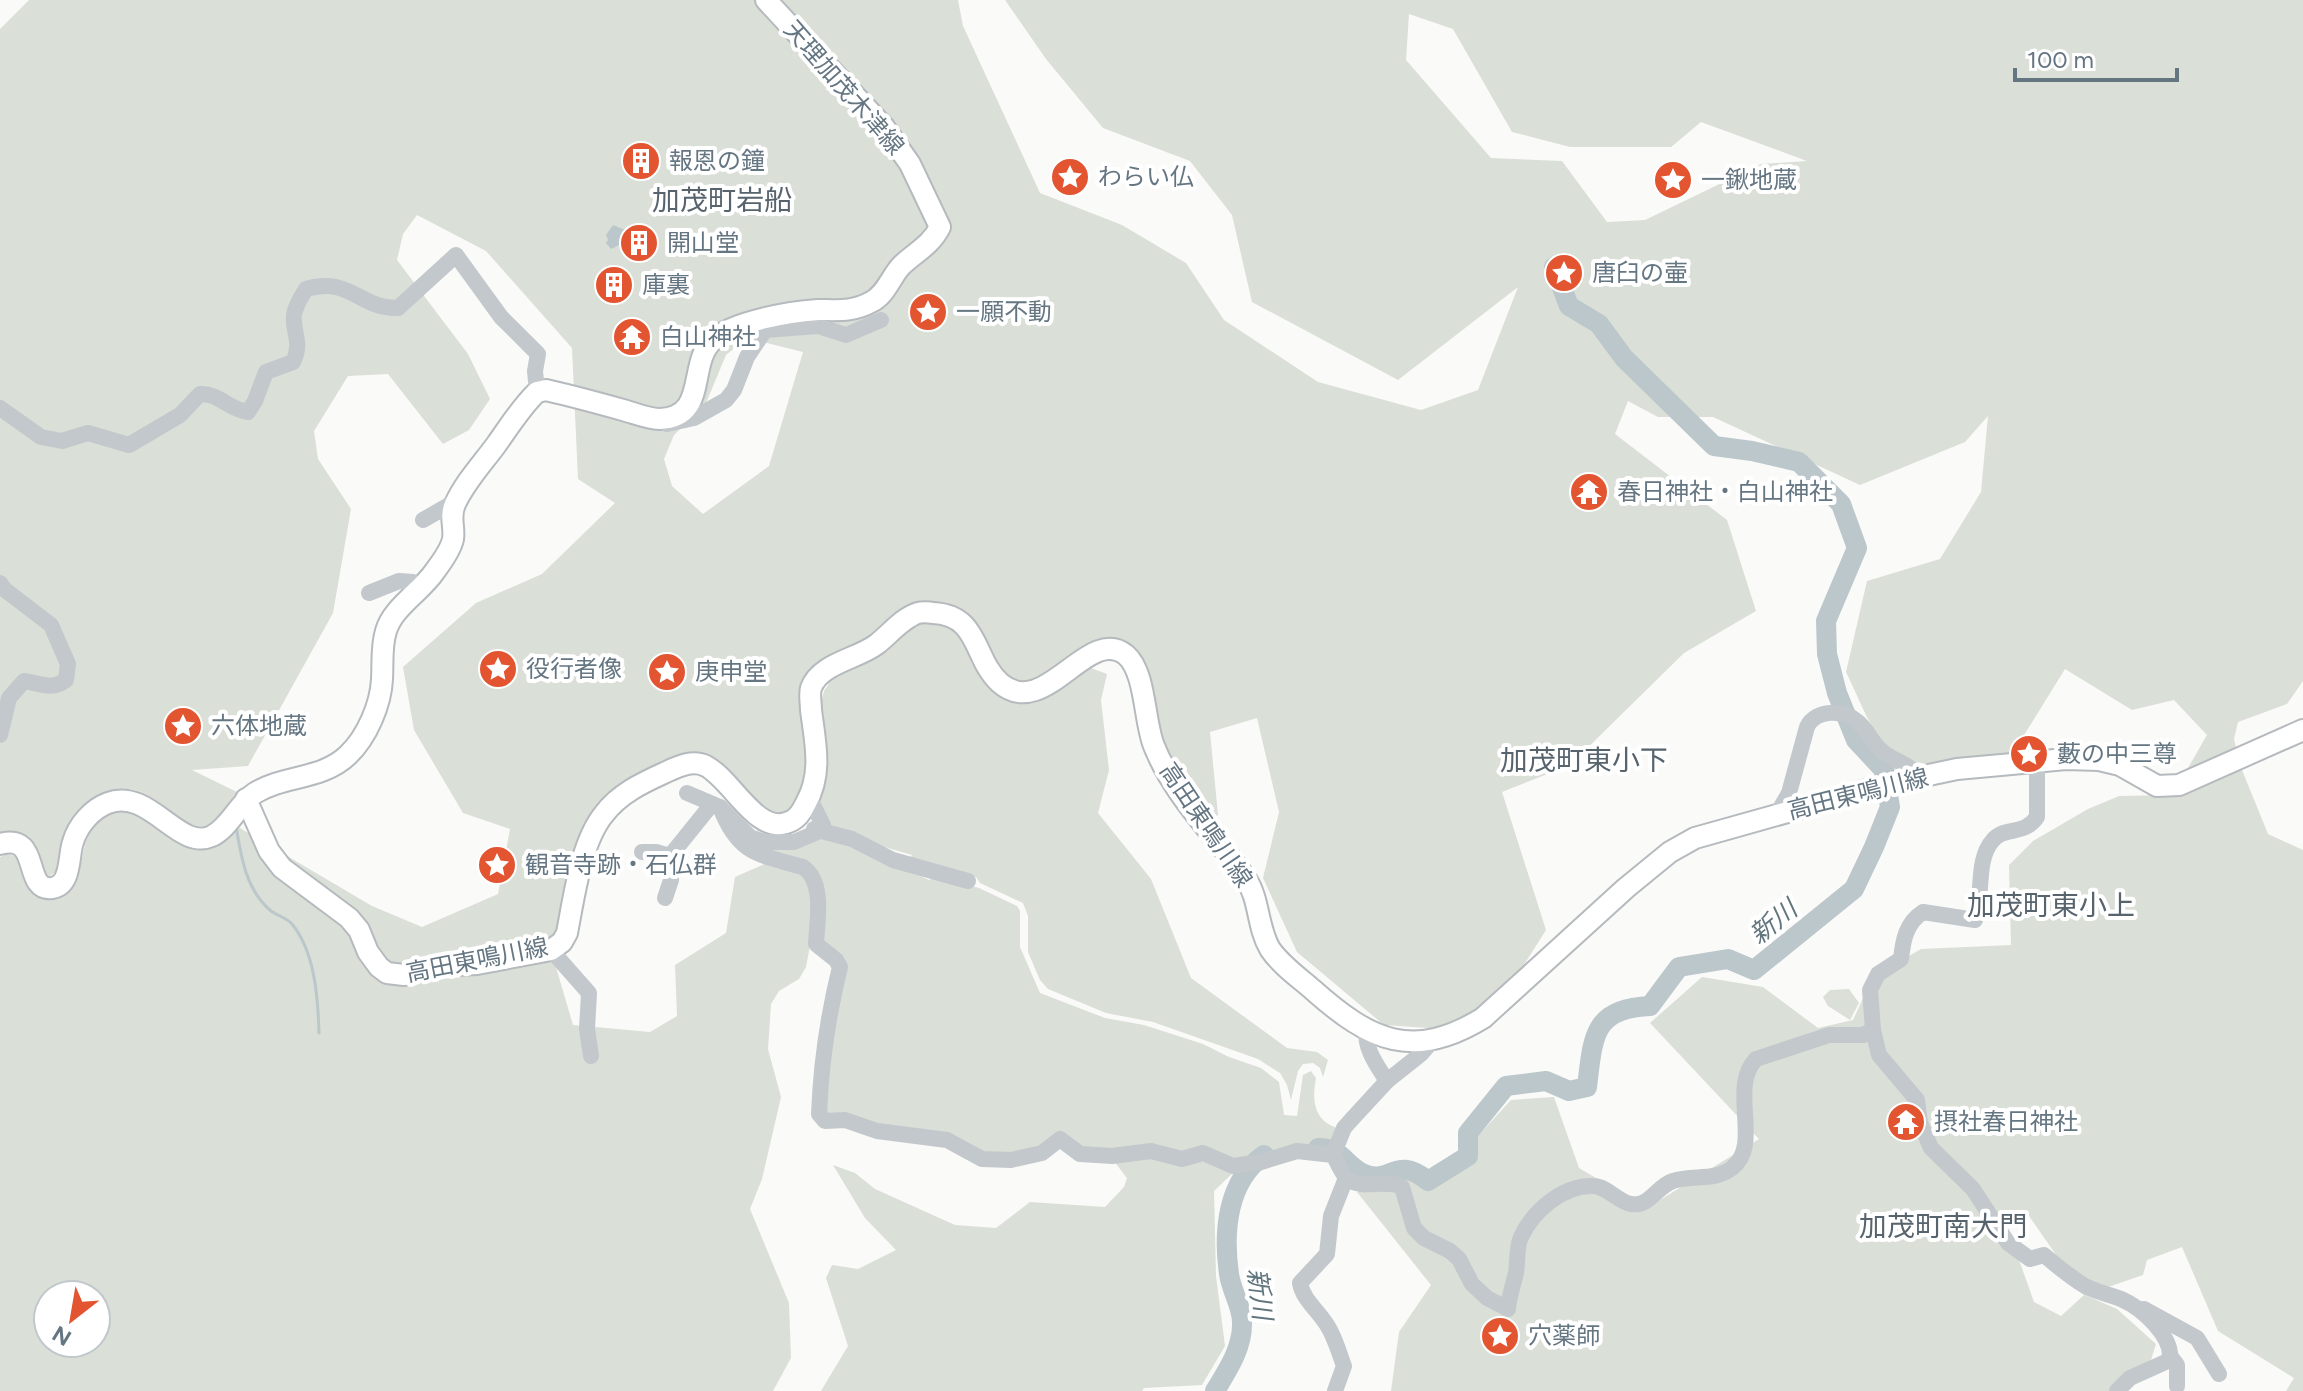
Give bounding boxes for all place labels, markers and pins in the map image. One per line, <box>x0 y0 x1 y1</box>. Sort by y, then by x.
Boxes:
building icon: 報恩の鐘 <box>620 140 662 182</box>
place label: 報恩の鐘 <box>669 146 765 175</box>
place icon: わらい仏 <box>1049 156 1091 198</box>
place icon: 一鍬地蔵 <box>1652 159 1694 201</box>
place label: わらい仏 <box>1098 162 1194 191</box>
place label: 一鍬地蔵 <box>1701 165 1797 194</box>
building icon: 開山堂 <box>618 222 660 264</box>
place label: 開山堂 <box>667 228 739 257</box>
place icon: 唐臼の壷 <box>1543 252 1585 294</box>
place label: 唐臼の壷 <box>1592 258 1688 287</box>
building icon: 庫裏 <box>593 264 635 306</box>
place label: 庫裏 <box>642 270 690 299</box>
place icon: 一願不動 <box>907 291 949 333</box>
place label: 一願不動 <box>956 297 1052 326</box>
temple icon: 白山神社 <box>611 316 653 358</box>
place label: 白山神社 <box>660 322 756 351</box>
temple icon: 春日神社・白山神社 <box>1568 471 1610 513</box>
place label: 春日神社・白山神社 <box>1617 477 1833 506</box>
place icon: 役行者像 <box>477 648 519 690</box>
place icon: 庚申堂 <box>646 651 688 693</box>
place label: 役行者像 <box>526 654 622 683</box>
place label: 庚申堂 <box>695 657 767 686</box>
place icon: 六体地蔵 <box>162 705 204 747</box>
place label: 六体地蔵 <box>211 711 307 740</box>
place icon: 藪の中三尊 <box>2008 733 2050 775</box>
place label: 藪の中三尊 <box>2057 739 2177 768</box>
place icon: 観音寺跡・石仏群 <box>476 844 518 886</box>
place label: 観音寺跡・石仏群 <box>525 850 717 879</box>
temple icon: 摂社春日神社 <box>1885 1101 1927 1143</box>
place label: 摂社春日神社 <box>1934 1107 2078 1136</box>
place icon: 穴薬師 <box>1479 1315 1521 1357</box>
place label: 穴薬師 <box>1528 1321 1600 1350</box>

